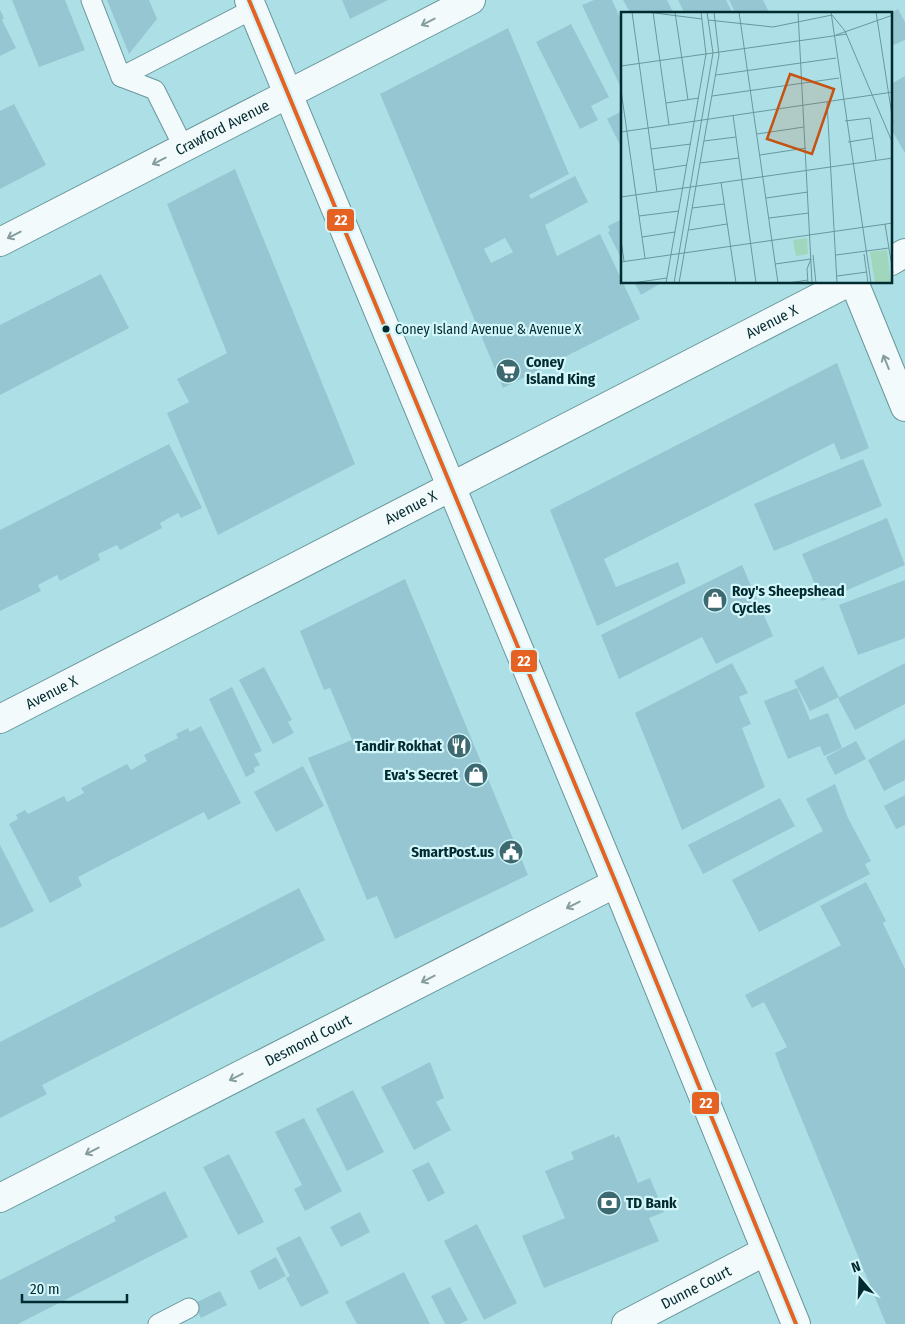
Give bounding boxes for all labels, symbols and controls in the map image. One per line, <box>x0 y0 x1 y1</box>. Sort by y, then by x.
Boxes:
inset map <box>621 12 892 284</box>
one-way arrow <box>420 17 435 27</box>
street label: Crawford Avenue <box>172 96 272 159</box>
one-way arrow <box>152 157 167 166</box>
line badge: 22 <box>326 208 355 232</box>
text: 22 <box>334 212 348 229</box>
one-way arrow <box>7 231 22 240</box>
street label: Avenue X <box>743 301 801 343</box>
place label: Coney Island Avenue & Avenue X <box>395 321 582 338</box>
marker: Coney Island Avenue & Avenue X <box>381 324 391 334</box>
place label: Coney Island King <box>526 353 596 388</box>
one-way arrow <box>881 354 890 369</box>
supermarket icon: Coney Island King <box>495 358 521 384</box>
street label: Avenue X <box>382 486 440 528</box>
place label: Roy's Sheepshead Cycles <box>732 582 845 617</box>
shop icon: Roy's Sheepshead Cycles <box>702 587 728 613</box>
line badge: 22 <box>510 649 538 673</box>
text: 22 <box>517 653 531 670</box>
street label: Avenue X <box>23 671 81 713</box>
restaurant icon: Tandir Rokhat <box>446 733 472 759</box>
place label: Tandir Rokhat <box>355 737 443 755</box>
shop icon: Eva's Secret <box>463 762 489 788</box>
place label: Eva's Secret <box>384 766 459 784</box>
public building icon: SmartPost.us <box>498 839 524 865</box>
place label: SmartPost.us <box>411 843 494 861</box>
one-way arrow <box>565 900 580 910</box>
one-way arrow <box>421 975 436 984</box>
street label: Desmond Court <box>262 1011 354 1070</box>
one-way arrow <box>229 1072 244 1082</box>
line badge: 22 <box>691 1091 720 1115</box>
text: 22 <box>699 1095 713 1112</box>
one-way arrow <box>85 1147 100 1156</box>
bank icon: TD Bank <box>596 1190 622 1216</box>
place label: TD Bank <box>626 1194 677 1212</box>
north arrow <box>835 1254 885 1304</box>
text: N <box>849 1258 863 1277</box>
street label: Dunne Court <box>658 1262 734 1313</box>
scale bar <box>22 1272 128 1304</box>
text: 20 m <box>30 1280 60 1298</box>

